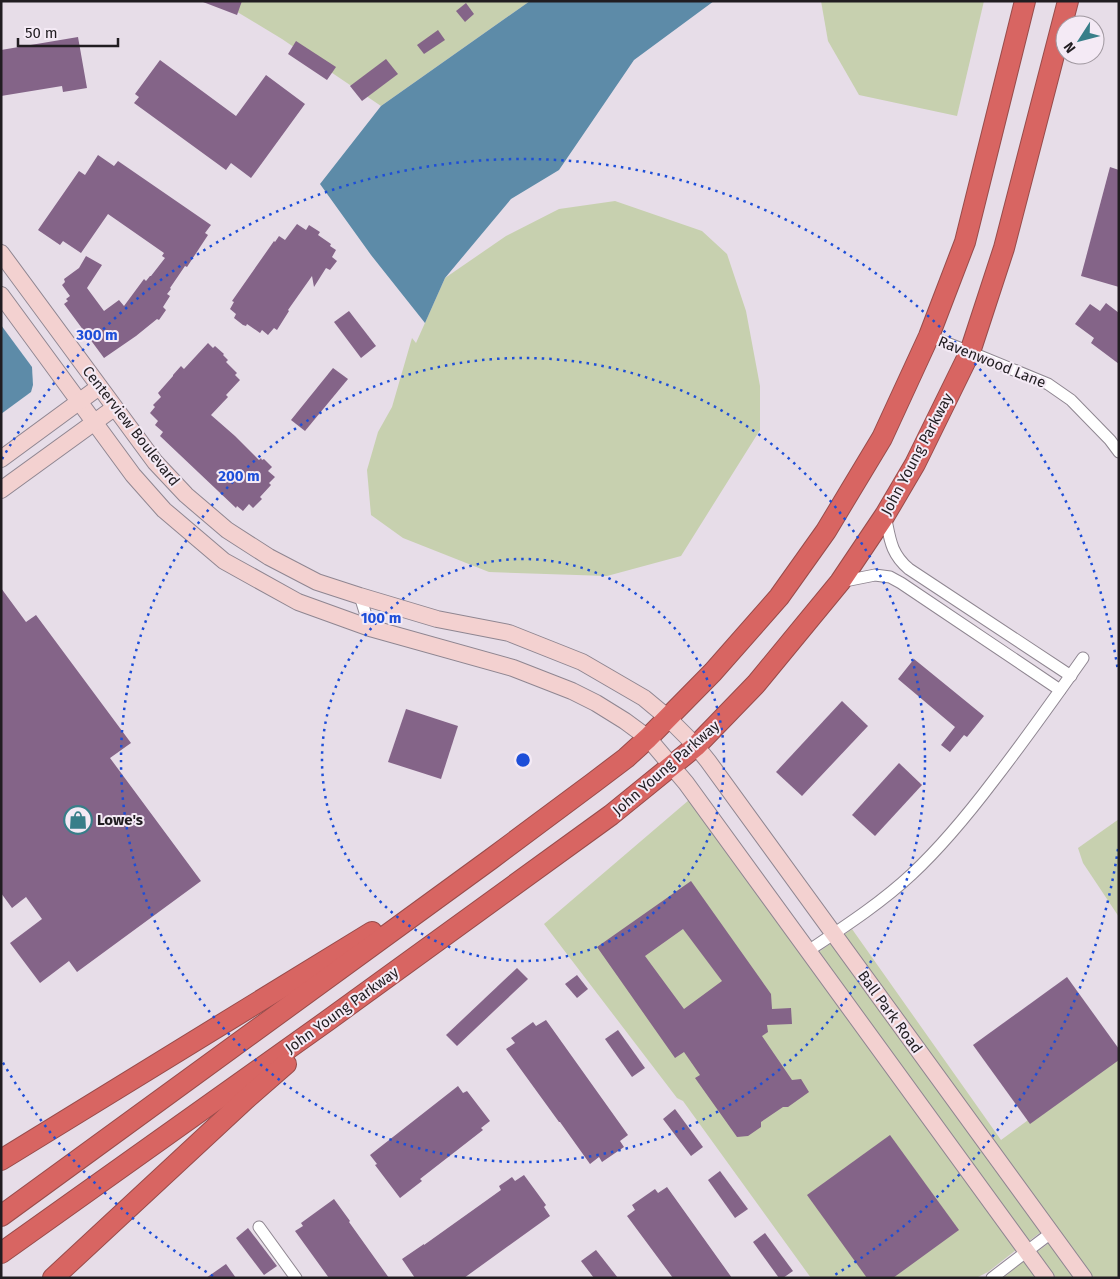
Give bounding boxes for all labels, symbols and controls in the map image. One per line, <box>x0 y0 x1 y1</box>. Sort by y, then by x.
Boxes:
scale bar <box>18 15 118 47</box>
north arrow <box>1055 15 1105 65</box>
text: 50 m <box>25 24 58 42</box>
text: N <box>1060 39 1079 56</box>
text: 300 m <box>75 326 118 344</box>
street label: Ravenwood Lane <box>935 332 1049 392</box>
street label: Centerview Boulevard <box>79 362 183 490</box>
street label: John Young Parkway <box>877 389 957 518</box>
text: 200 m <box>218 467 260 485</box>
text: 100 m <box>361 609 401 627</box>
street label: John Young Parkway <box>609 716 724 819</box>
centre of rings <box>514 751 532 769</box>
shop icon: Lowe's <box>63 805 93 835</box>
place label: Lowe's <box>97 811 143 829</box>
street label: John Young Parkway <box>282 962 403 1057</box>
street label: Ball Park Road <box>854 967 926 1057</box>

